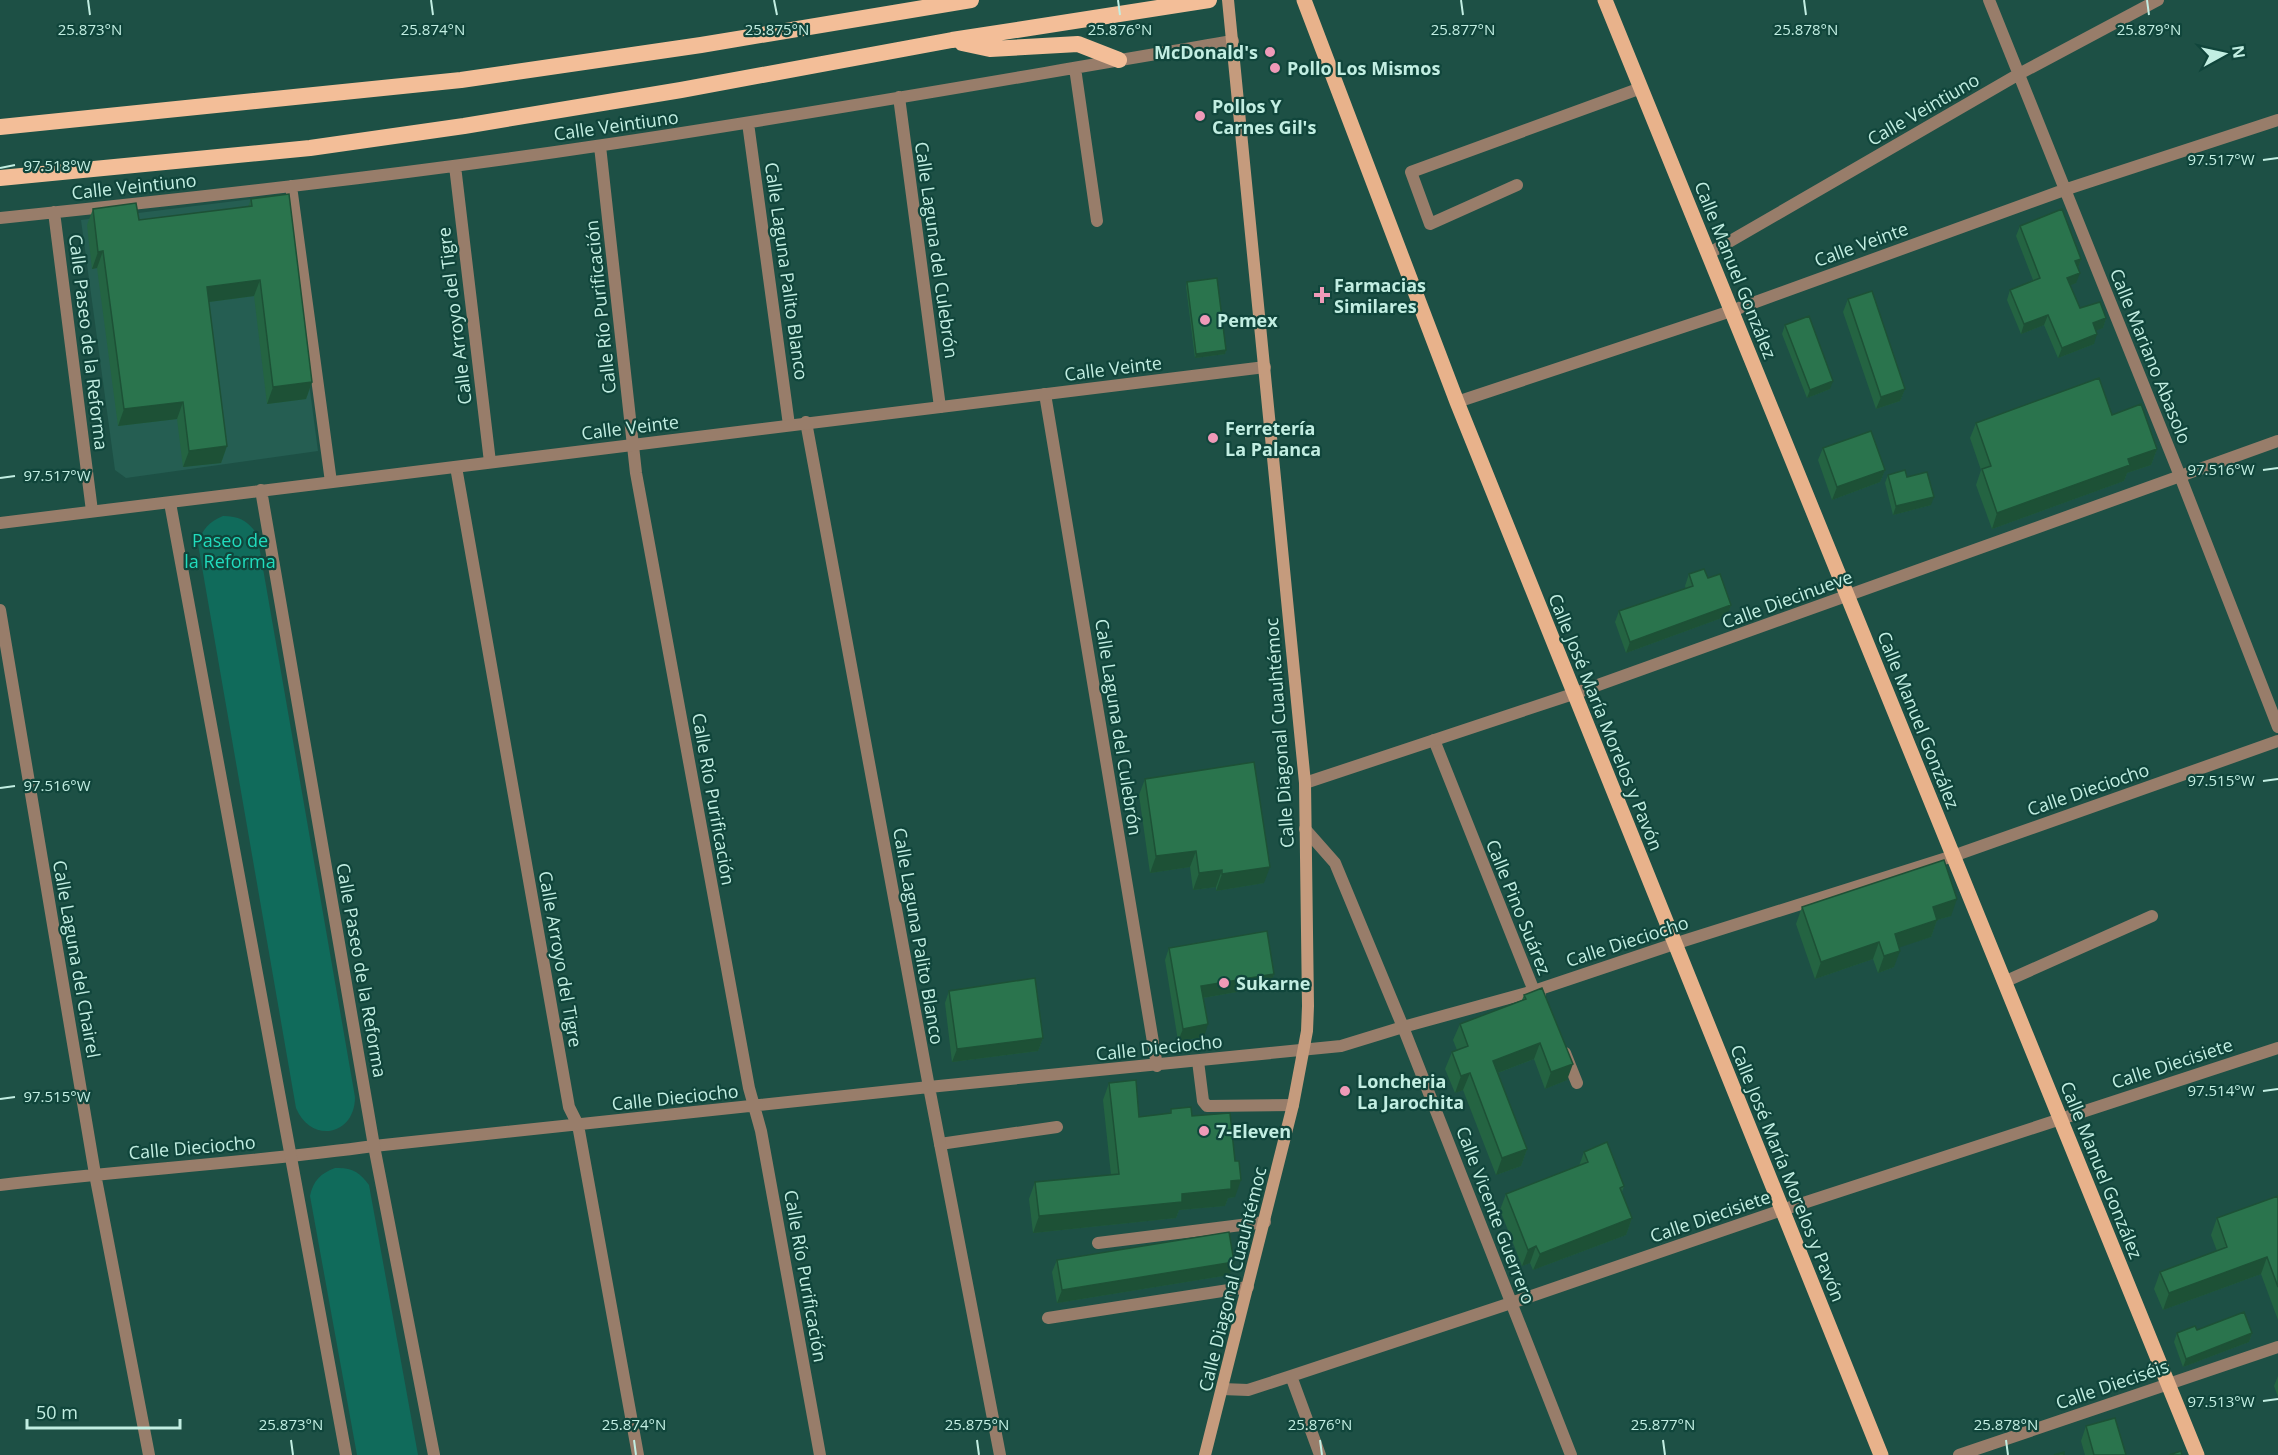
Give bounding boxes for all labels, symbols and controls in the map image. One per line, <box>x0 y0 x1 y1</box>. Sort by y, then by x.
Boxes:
text: 25.873°N <box>58 19 122 39</box>
text: 25.874°N <box>401 19 465 39</box>
text: 25.875°N <box>745 19 809 39</box>
text: 25.876°N <box>1088 19 1152 39</box>
text: 25.877°N <box>1431 19 1495 39</box>
text: 25.878°N <box>1774 19 1838 39</box>
text: 25.879°N <box>2117 19 2181 39</box>
north arrow <box>2194 24 2254 84</box>
place label: McDonald's <box>1154 40 1258 64</box>
text: N <box>2227 44 2251 60</box>
marker: McDonald's <box>1263 45 1277 59</box>
place label: Pollo Los Mismos <box>1287 56 1440 80</box>
marker: Pollo Los Mismos <box>1268 61 1282 75</box>
street label: Calle Veintiuno <box>1863 67 1983 151</box>
place label: Pollos Y Carnes Gil's <box>1212 94 1316 139</box>
street label: Calle Veintiuno <box>552 104 680 146</box>
marker: Pollos Y Carnes Gil's <box>1193 109 1207 123</box>
street label: Calle Laguna del Culebrón <box>910 140 964 360</box>
text: 97.517°W <box>2187 149 2255 169</box>
text: 97.518°W <box>23 155 91 175</box>
street label: Calle Laguna Palito Blanco <box>760 161 814 381</box>
street label: Calle Veintiuno <box>70 168 198 204</box>
street label: Calle Manuel González <box>1689 178 1783 362</box>
street label: Calle Veinte <box>1811 216 1911 272</box>
street label: Calle Río Purificación <box>579 219 621 395</box>
street label: Calle Arroyo del Tigre <box>431 226 477 406</box>
street label: Calle Paseo de la Reforma <box>64 233 114 451</box>
street label: Calle Mariano Abasolo <box>2105 265 2197 447</box>
place label: Farmacias Similares <box>1334 273 1426 318</box>
marker: Farmacias Similares <box>1315 288 1329 302</box>
place label: Pemex <box>1217 308 1278 332</box>
marker: Pemex <box>1198 313 1212 327</box>
street label: Calle Veinte <box>1063 350 1163 386</box>
street label: Calle Veinte <box>580 409 680 445</box>
place label: Ferretería La Palanca <box>1225 416 1321 461</box>
marker: Ferretería La Palanca <box>1206 431 1220 445</box>
text: 97.516°W <box>2187 459 2255 479</box>
text: 97.517°W <box>23 465 91 485</box>
park label: Paseo de la Reforma <box>184 528 276 573</box>
street label: Calle Diecinueve <box>1718 564 1856 634</box>
street label: Calle José María Morelos y Pavón <box>1543 590 1669 854</box>
street label: Calle Laguna del Culebrón <box>1090 617 1148 837</box>
street label: Calle Diagonal Cuauhtémoc <box>1259 617 1299 849</box>
street label: Calle Manuel González <box>1872 628 1966 812</box>
street label: Calle Río Purificación <box>687 711 741 887</box>
street label: Calle Dieciocho <box>2024 757 2152 821</box>
text: 97.515°W <box>2187 770 2255 790</box>
text: 97.516°W <box>23 775 91 795</box>
street label: Calle Laguna Palito Blanco <box>888 826 950 1046</box>
street label: Calle Pino Suárez <box>1481 836 1557 978</box>
street label: Calle Laguna del Chairel <box>48 858 106 1060</box>
street label: Calle Paseo de la Reforma <box>331 861 393 1079</box>
street label: Calle Arroyo del Tigre <box>534 869 588 1049</box>
street label: Calle Dieciocho <box>1563 910 1691 972</box>
place label: Sukarne <box>1236 971 1310 995</box>
marker: Sukarne <box>1217 976 1231 990</box>
street label: Calle Dieciocho <box>1094 1028 1224 1066</box>
street label: Calle Diecisiete <box>2108 1032 2236 1094</box>
street label: Calle José María Morelos y Pavón <box>1725 1041 1851 1305</box>
place label: Loncheria La Jarochita <box>1357 1069 1464 1114</box>
street label: Calle Dieciocho <box>610 1078 740 1116</box>
street label: Calle Manuel González <box>2055 1078 2149 1262</box>
text: 97.514°W <box>2187 1080 2255 1100</box>
marker: Loncheria La Jarochita <box>1338 1084 1352 1098</box>
text: 97.515°W <box>23 1086 91 1106</box>
place label: 7-Eleven <box>1216 1119 1291 1143</box>
street label: Calle Vicente Guerrero <box>1451 1123 1541 1307</box>
marker: 7-Eleven <box>1197 1124 1211 1138</box>
street label: Calle Dieciocho <box>127 1129 257 1165</box>
street label: Calle Diagonal Cuauhtémoc <box>1192 1164 1272 1394</box>
street label: Calle Diecisiete <box>1647 1184 1773 1248</box>
street label: Calle Río Purificación <box>779 1188 833 1364</box>
street label: Calle Dieciséis <box>2052 1353 2172 1415</box>
text: 97.513°W <box>2187 1391 2255 1411</box>
scale bar <box>27 1392 180 1430</box>
text: 50 m <box>36 1400 78 1424</box>
text: 25.873°N <box>259 1414 323 1434</box>
text: 25.874°N <box>602 1414 666 1434</box>
text: 25.875°N <box>945 1414 1009 1434</box>
text: 25.876°N <box>1288 1414 1352 1434</box>
text: 25.877°N <box>1631 1414 1695 1434</box>
text: 25.878°N <box>1974 1414 2038 1434</box>

